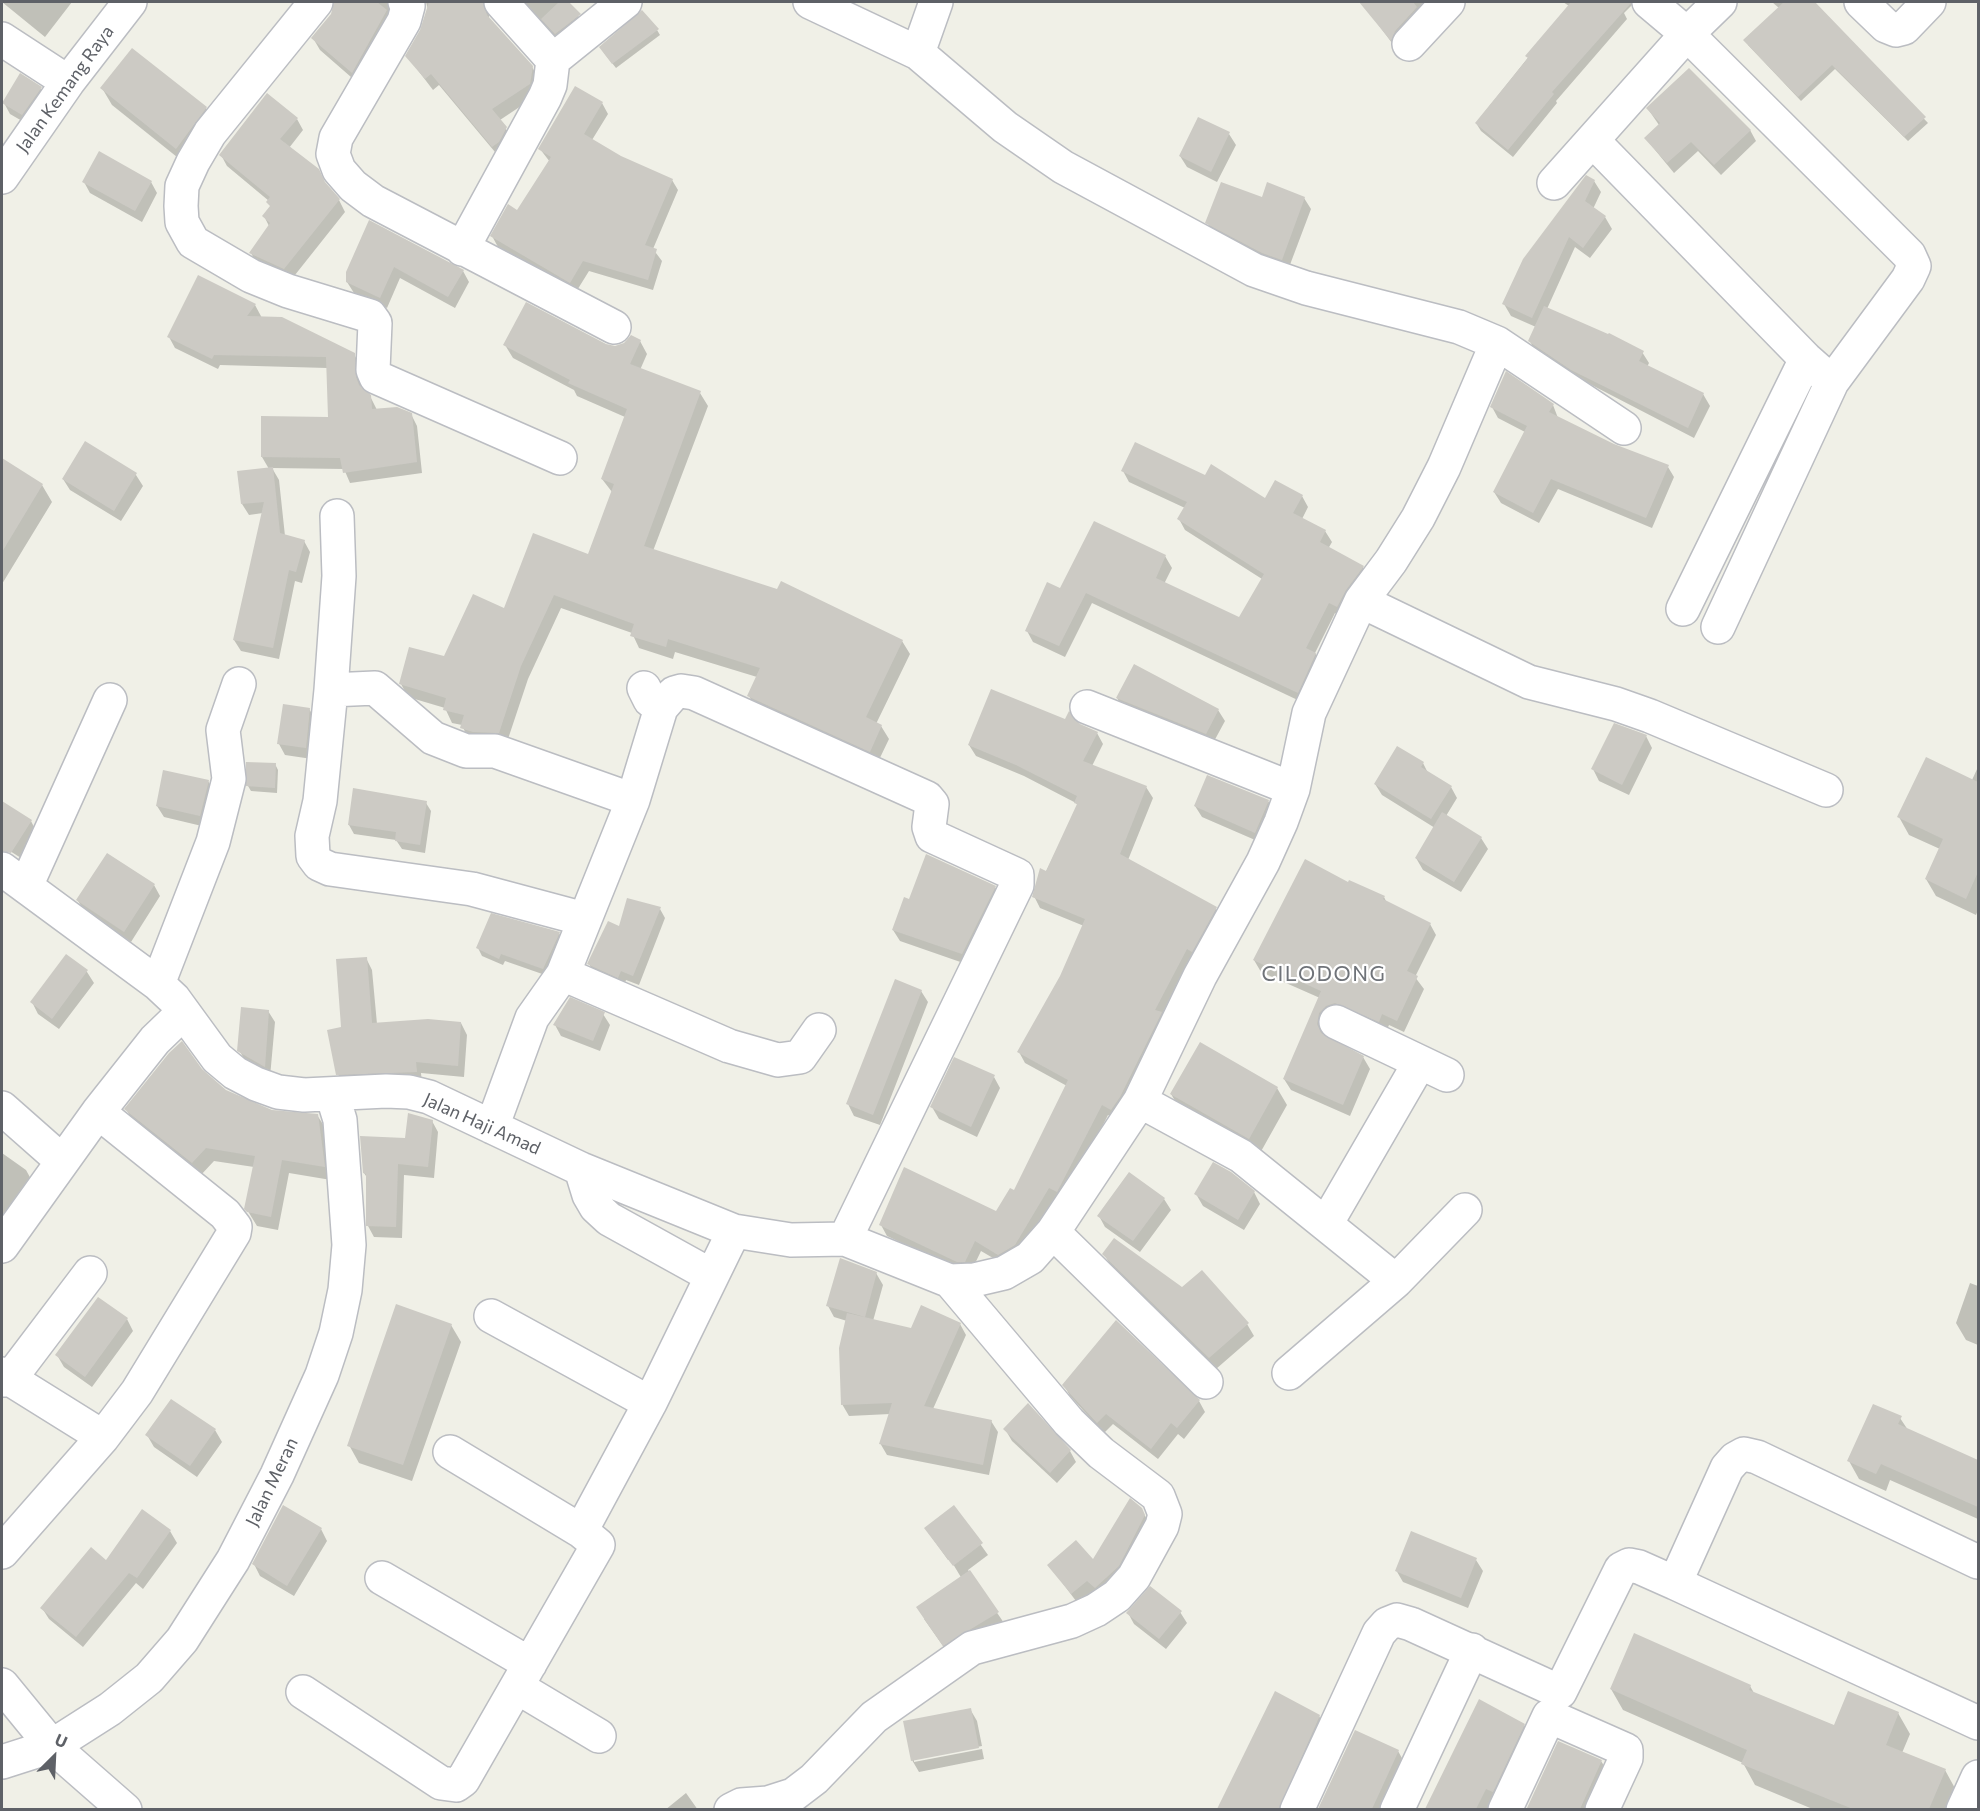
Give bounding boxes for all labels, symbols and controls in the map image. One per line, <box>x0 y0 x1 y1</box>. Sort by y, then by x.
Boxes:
street label: Jalan Kemang Raya <box>12 21 118 157</box>
district label: CILODONG <box>1262 961 1386 987</box>
street label: Jalan Haji Amad <box>420 1089 544 1159</box>
street label: Jalan Meran <box>241 1434 303 1530</box>
north arrow <box>24 1727 84 1787</box>
text: U <box>52 1729 71 1751</box>

